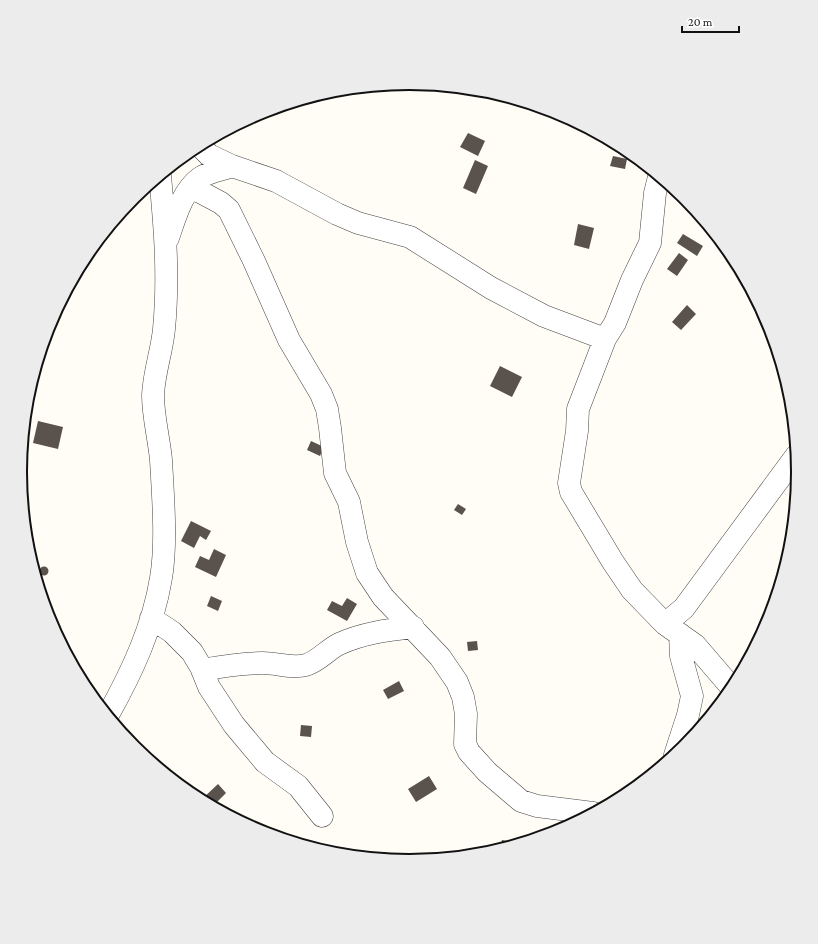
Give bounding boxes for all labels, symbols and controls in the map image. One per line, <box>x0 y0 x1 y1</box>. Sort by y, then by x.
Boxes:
scale bar <box>682 8 739 34</box>
text: 20 m <box>688 15 713 29</box>

